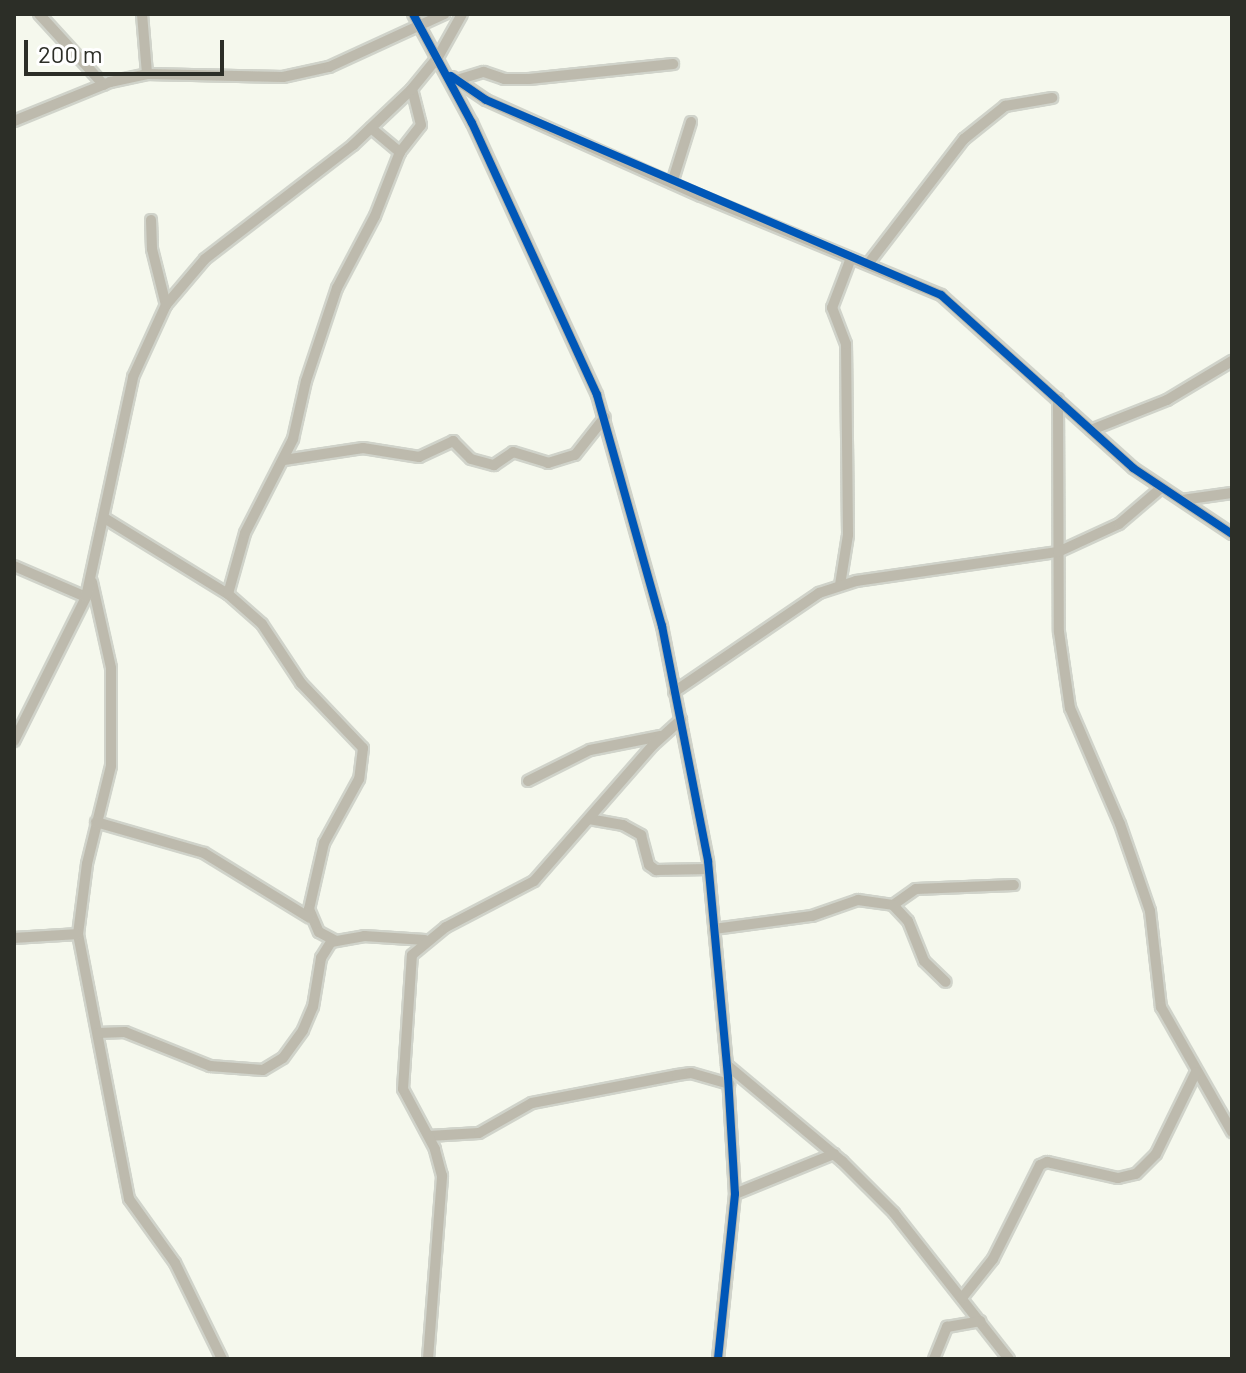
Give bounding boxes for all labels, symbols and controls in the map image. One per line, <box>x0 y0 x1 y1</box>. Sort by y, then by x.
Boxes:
scale bar <box>28 24 228 74</box>
text: 200 m <box>38 39 103 68</box>

